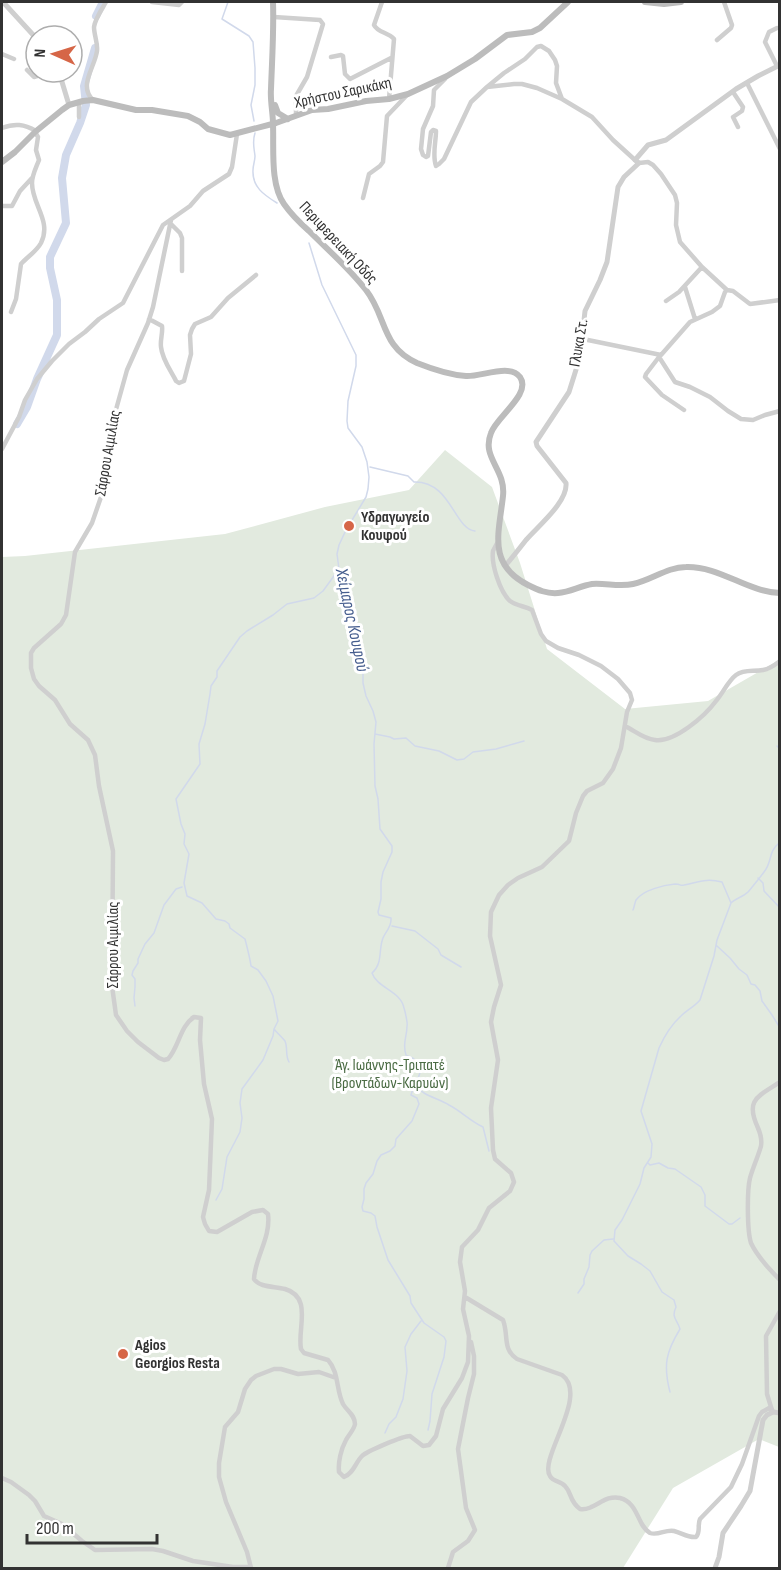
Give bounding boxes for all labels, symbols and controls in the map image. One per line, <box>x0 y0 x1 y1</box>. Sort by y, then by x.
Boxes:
north arrow <box>24 24 84 84</box>
text: N <box>31 49 50 58</box>
street label: Χρήστου Σαρικάκη <box>292 73 393 113</box>
street label: Περιφερειακή Οδός <box>295 198 381 288</box>
street label: Γλυκα Στ. <box>565 318 593 368</box>
street label: Σάρρου Αιμιλίας <box>91 408 125 498</box>
place label: Υδραγωγείο Κουφού <box>361 508 430 545</box>
marker: Υδραγωγείο Κουφού <box>342 519 356 533</box>
water label: Χείμαρος Κουφού <box>331 565 373 674</box>
street label: Σάρρου Αιμιλίας <box>104 901 123 989</box>
park label: Άγ. Ιωάννης-Τριπατέ (Βροντάδων-Καρυών) <box>331 1056 449 1093</box>
place label: Agios Georgios Resta <box>134 1336 220 1373</box>
marker: Agios Georgios Resta <box>116 1347 130 1361</box>
scale bar <box>27 1507 158 1545</box>
text: 200 m <box>36 1518 74 1539</box>

